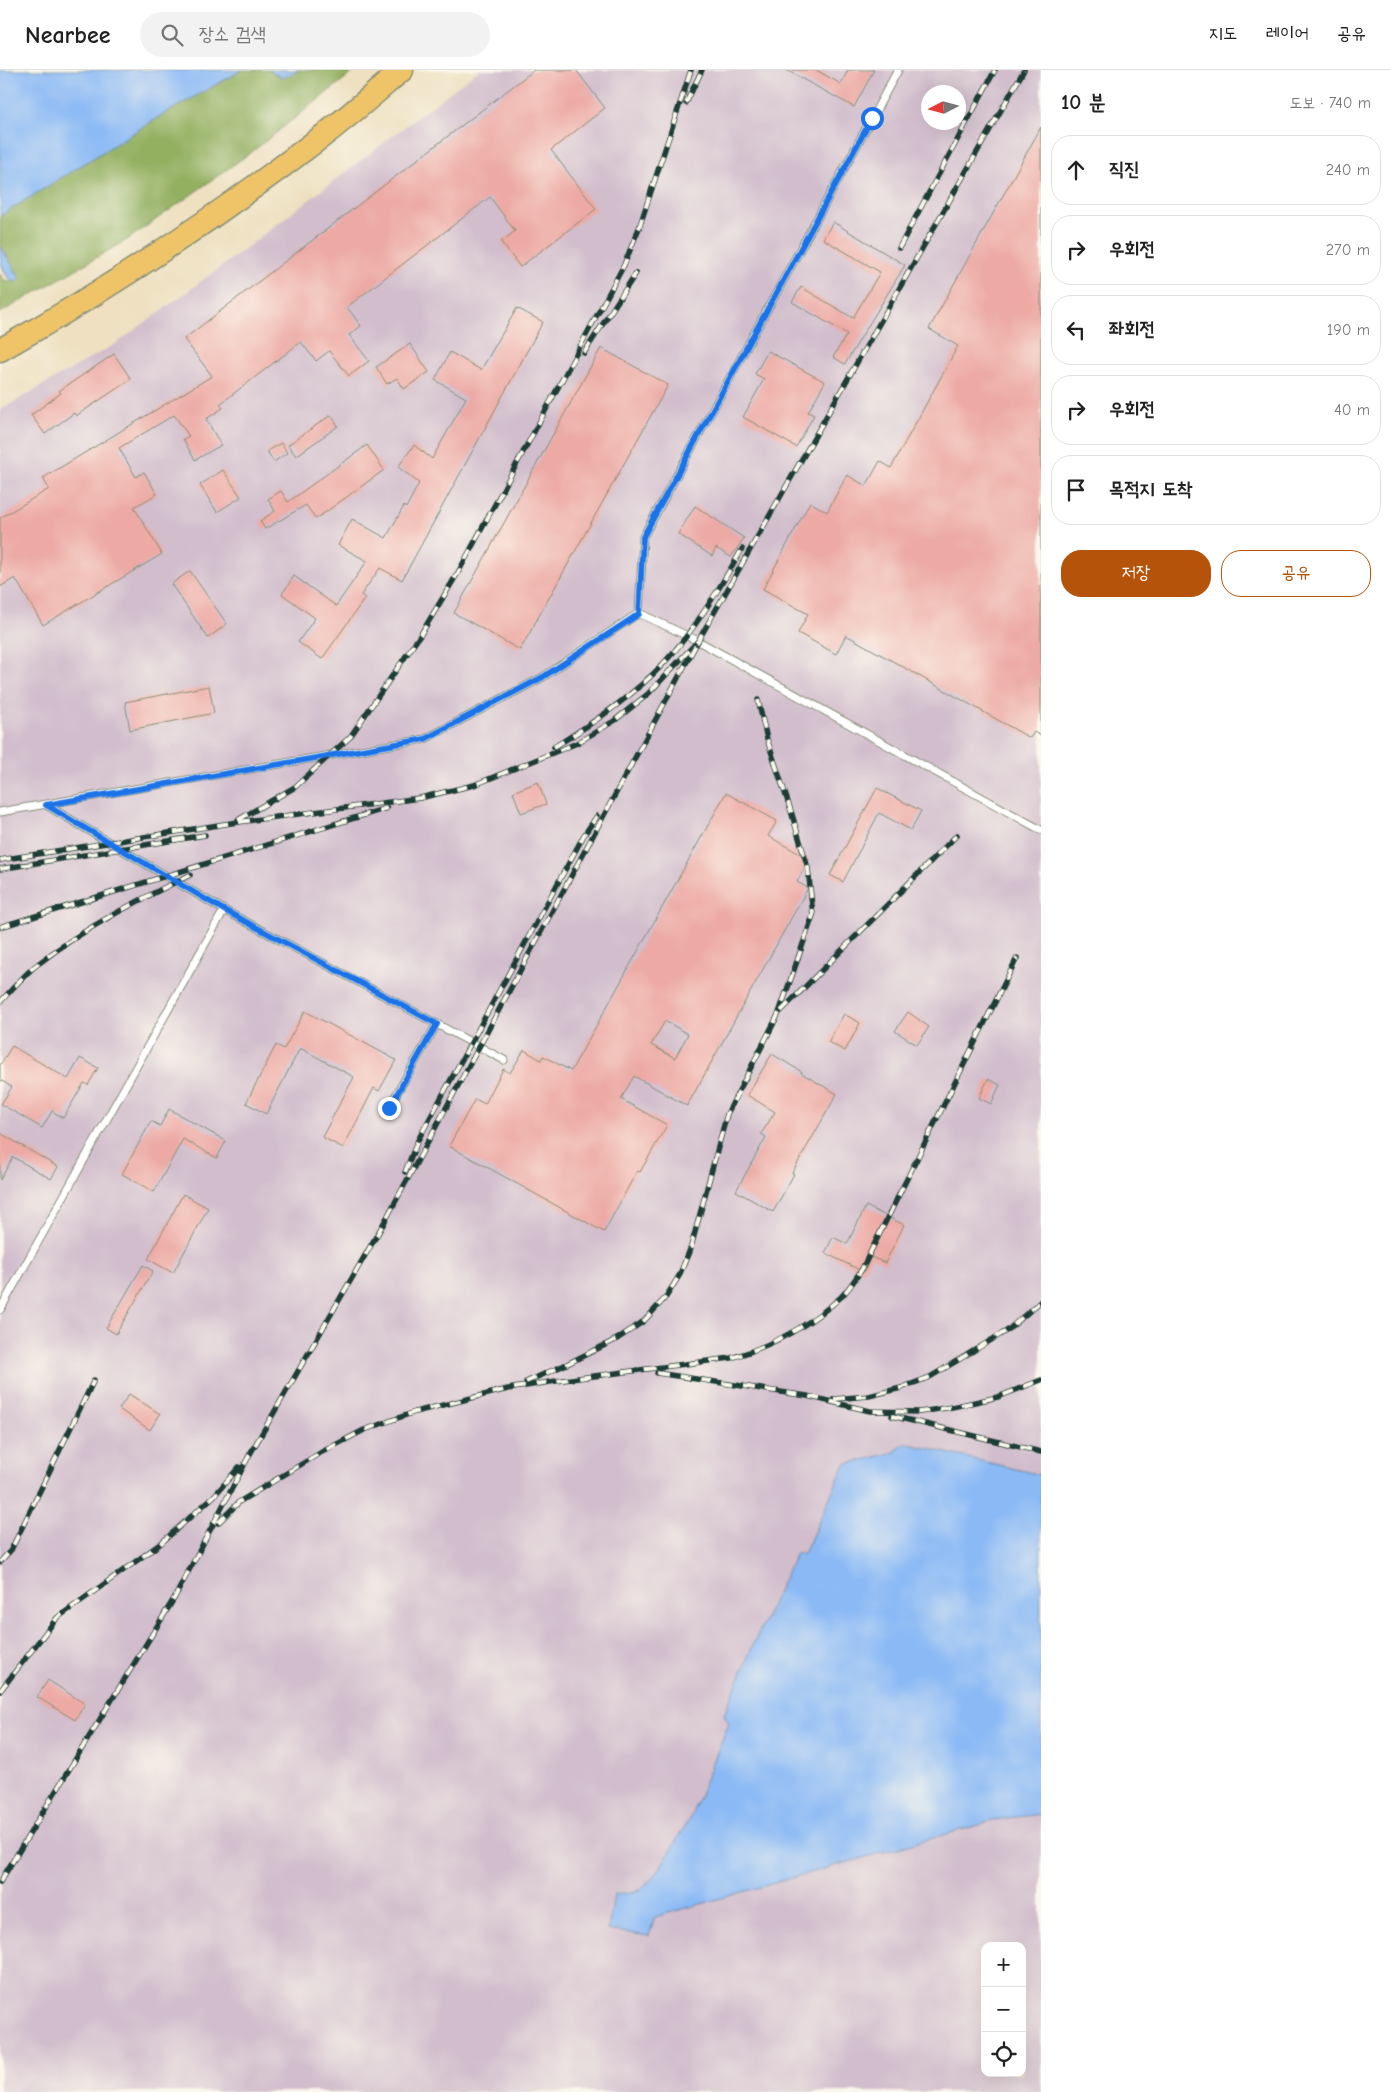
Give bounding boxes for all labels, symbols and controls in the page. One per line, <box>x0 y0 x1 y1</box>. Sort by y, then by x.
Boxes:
search box <box>140 12 490 57</box>
text: Nearbee <box>25 21 110 49</box>
icon: search <box>158 21 186 49</box>
text: 장소 검색 <box>198 23 266 45</box>
text: 지도 <box>1209 23 1238 44</box>
text: 레이어 <box>1266 23 1309 44</box>
text: 공유 <box>1337 23 1366 44</box>
north arrow <box>921 85 966 130</box>
text: 10 분 <box>1061 90 1106 114</box>
text: 도보 · 740 m <box>1289 94 1371 112</box>
route start <box>861 107 884 130</box>
icon: ahead <box>1062 156 1090 184</box>
text: 직진 <box>1109 158 1140 180</box>
text: 240 m <box>1326 161 1370 179</box>
icon: right <box>1062 236 1090 264</box>
text: 우회전 <box>1109 238 1155 260</box>
text: 270 m <box>1326 241 1370 259</box>
icon: left <box>1062 316 1090 344</box>
text: 좌회전 <box>1109 318 1155 340</box>
text: 190 m <box>1327 321 1370 339</box>
icon: right <box>1062 396 1090 424</box>
text: 우회전 <box>1109 398 1155 420</box>
text: 40 m <box>1334 401 1370 419</box>
icon: arrive <box>1062 476 1090 504</box>
text: 목적지 도착 <box>1109 478 1192 500</box>
button: 저장 <box>1061 550 1211 597</box>
button: 공유 <box>1221 550 1371 597</box>
route end <box>378 1097 401 1120</box>
map controls <box>981 1942 1026 2077</box>
button: + <box>981 1942 1026 1987</box>
button: − <box>981 1987 1026 2032</box>
button: locate <box>981 2032 1026 2077</box>

